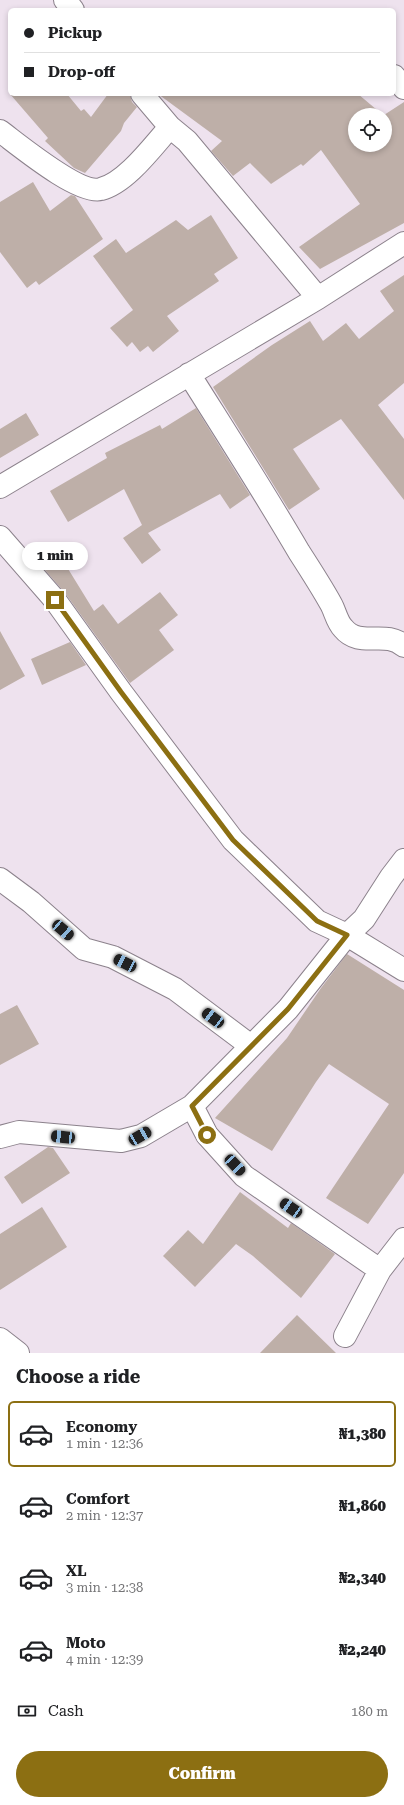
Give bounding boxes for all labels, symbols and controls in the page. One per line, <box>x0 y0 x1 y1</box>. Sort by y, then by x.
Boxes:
text: Pickup <box>48 24 102 42</box>
text: Drop-off <box>48 63 115 81</box>
map controls <box>348 108 392 152</box>
button: locate <box>348 108 392 152</box>
callout: 1 min <box>22 542 88 570</box>
text: 1 min <box>37 548 73 563</box>
route end <box>46 591 64 609</box>
car <box>50 918 76 942</box>
car <box>112 952 138 974</box>
car <box>200 1006 226 1030</box>
car <box>127 1125 153 1147</box>
route start <box>198 1126 216 1144</box>
car <box>50 1130 76 1144</box>
car <box>222 1152 248 1178</box>
car <box>278 1196 304 1220</box>
text: Choose a ride <box>16 1366 140 1387</box>
icon: car <box>18 1416 54 1452</box>
text: Economy <box>66 1418 137 1436</box>
text: ₦1,380 <box>339 1425 386 1443</box>
text: 1 min · 12:36 <box>66 1436 143 1451</box>
icon: car <box>18 1488 54 1524</box>
text: Comfort <box>66 1490 130 1508</box>
text: ₦1,860 <box>339 1497 386 1515</box>
text: 2 min · 12:37 <box>66 1508 143 1523</box>
icon: car <box>18 1560 54 1596</box>
text: XL <box>66 1562 87 1580</box>
text: ₦2,340 <box>339 1569 386 1587</box>
text: 3 min · 12:38 <box>66 1580 143 1595</box>
icon: car <box>18 1632 54 1668</box>
text: Moto <box>66 1634 106 1652</box>
text: ₦2,240 <box>339 1641 386 1659</box>
text: 4 min · 12:39 <box>66 1652 143 1667</box>
icon: cash <box>16 1700 38 1722</box>
text: Cash <box>48 1702 84 1720</box>
text: 180 m <box>351 1704 388 1719</box>
button: Confirm <box>16 1751 388 1797</box>

